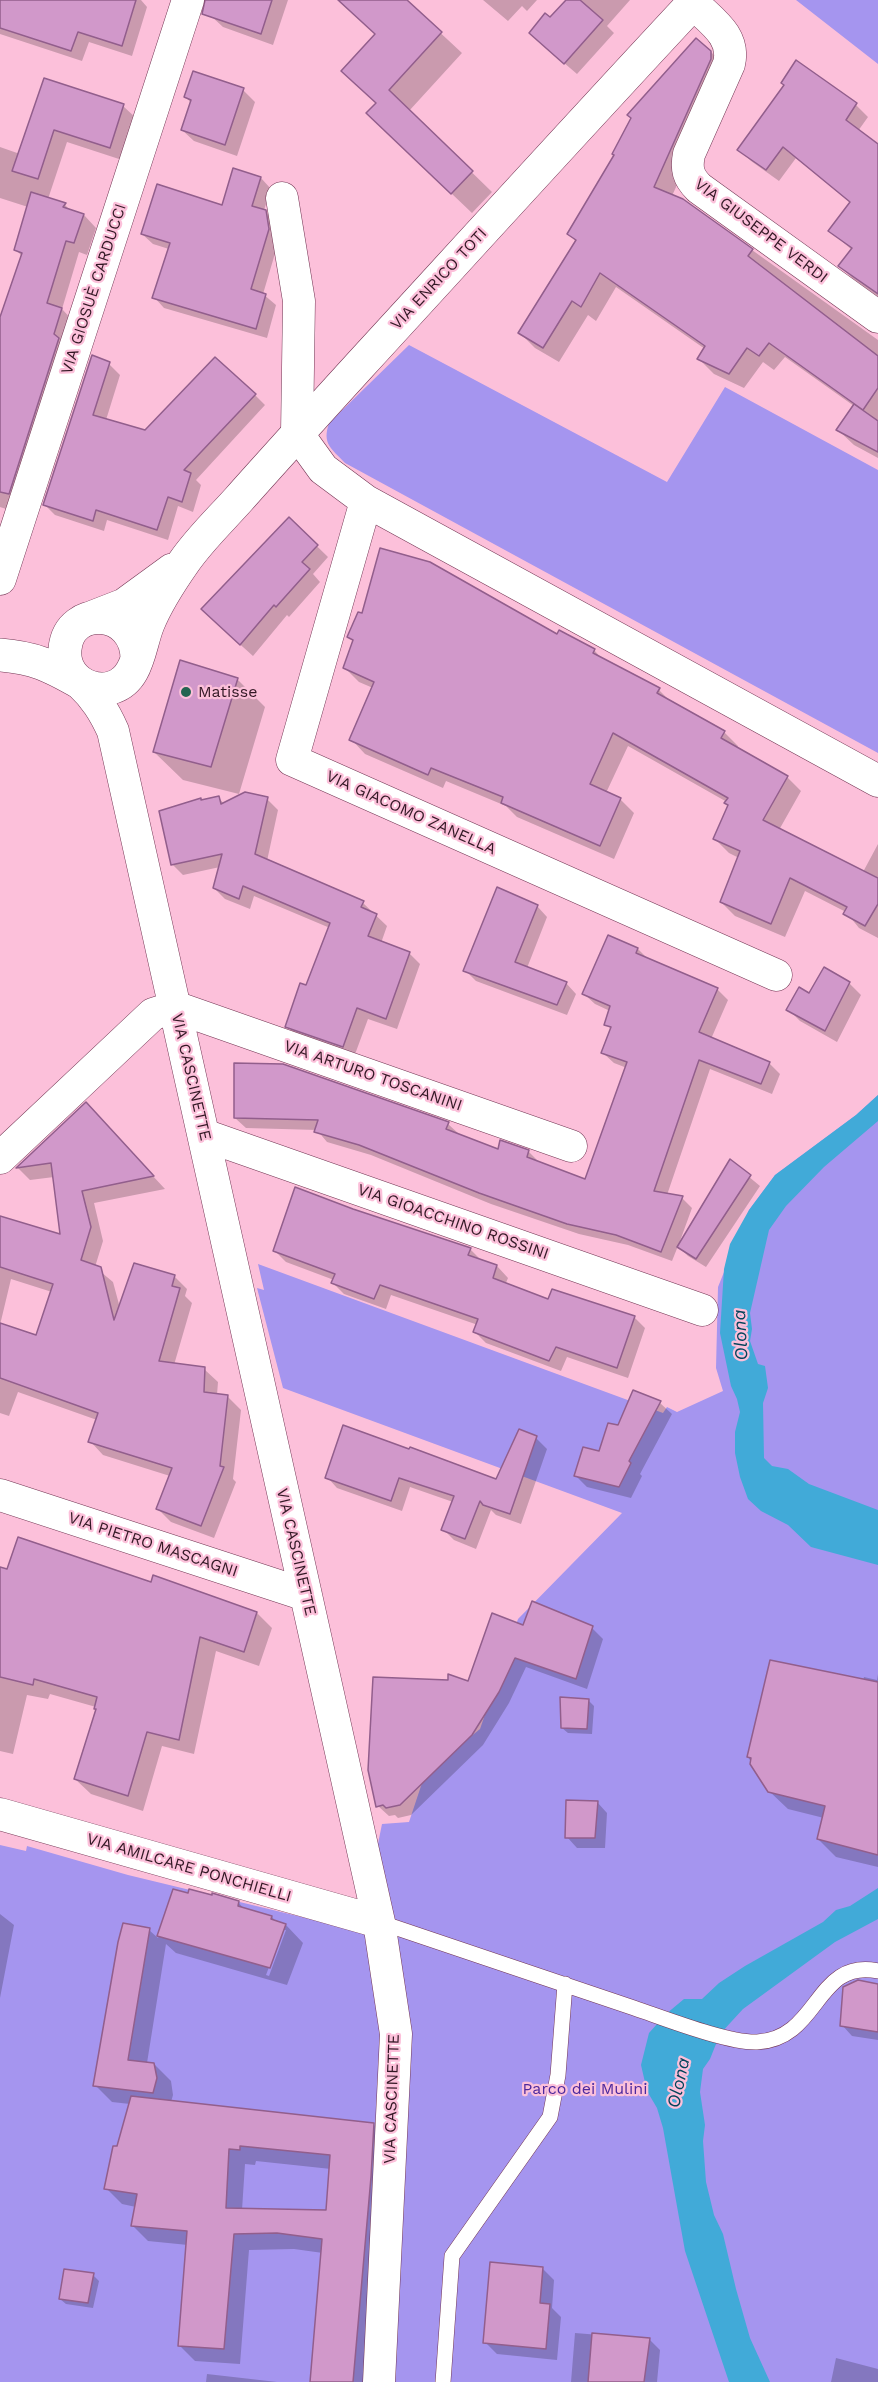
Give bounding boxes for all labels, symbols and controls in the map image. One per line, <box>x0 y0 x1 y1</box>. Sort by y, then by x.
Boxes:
street label: VIA GIUSEPPE VERDI <box>691 175 831 287</box>
street label: VIA GIOSUÈ CARDUCCI <box>57 201 131 377</box>
street label: VIA ENRICO TOTI <box>387 224 491 334</box>
place label: Matisse <box>198 682 257 702</box>
marker: Matisse <box>179 685 193 699</box>
street label: VIA GIACOMO ZANELLA <box>323 767 499 859</box>
street label: VIA CASCINETTE <box>167 1012 215 1142</box>
street label: VIA ARTURO TOSCANINI <box>281 1036 465 1116</box>
street label: VIA GIOACCHINO ROSSINI <box>355 1180 551 1264</box>
water label: Olona <box>729 1309 753 1361</box>
street label: VIA CASCINETTE <box>272 1487 320 1617</box>
street label: VIA PIETRO MASCAGNI <box>66 1509 240 1581</box>
street label: VIA AMILCARE PONCHIELLI <box>84 1830 294 1906</box>
street label: VIA CASCINETTE <box>380 2034 404 2164</box>
water label: Olona <box>663 2056 695 2110</box>
park label: Parco dei Mulini <box>523 2079 647 2099</box>

